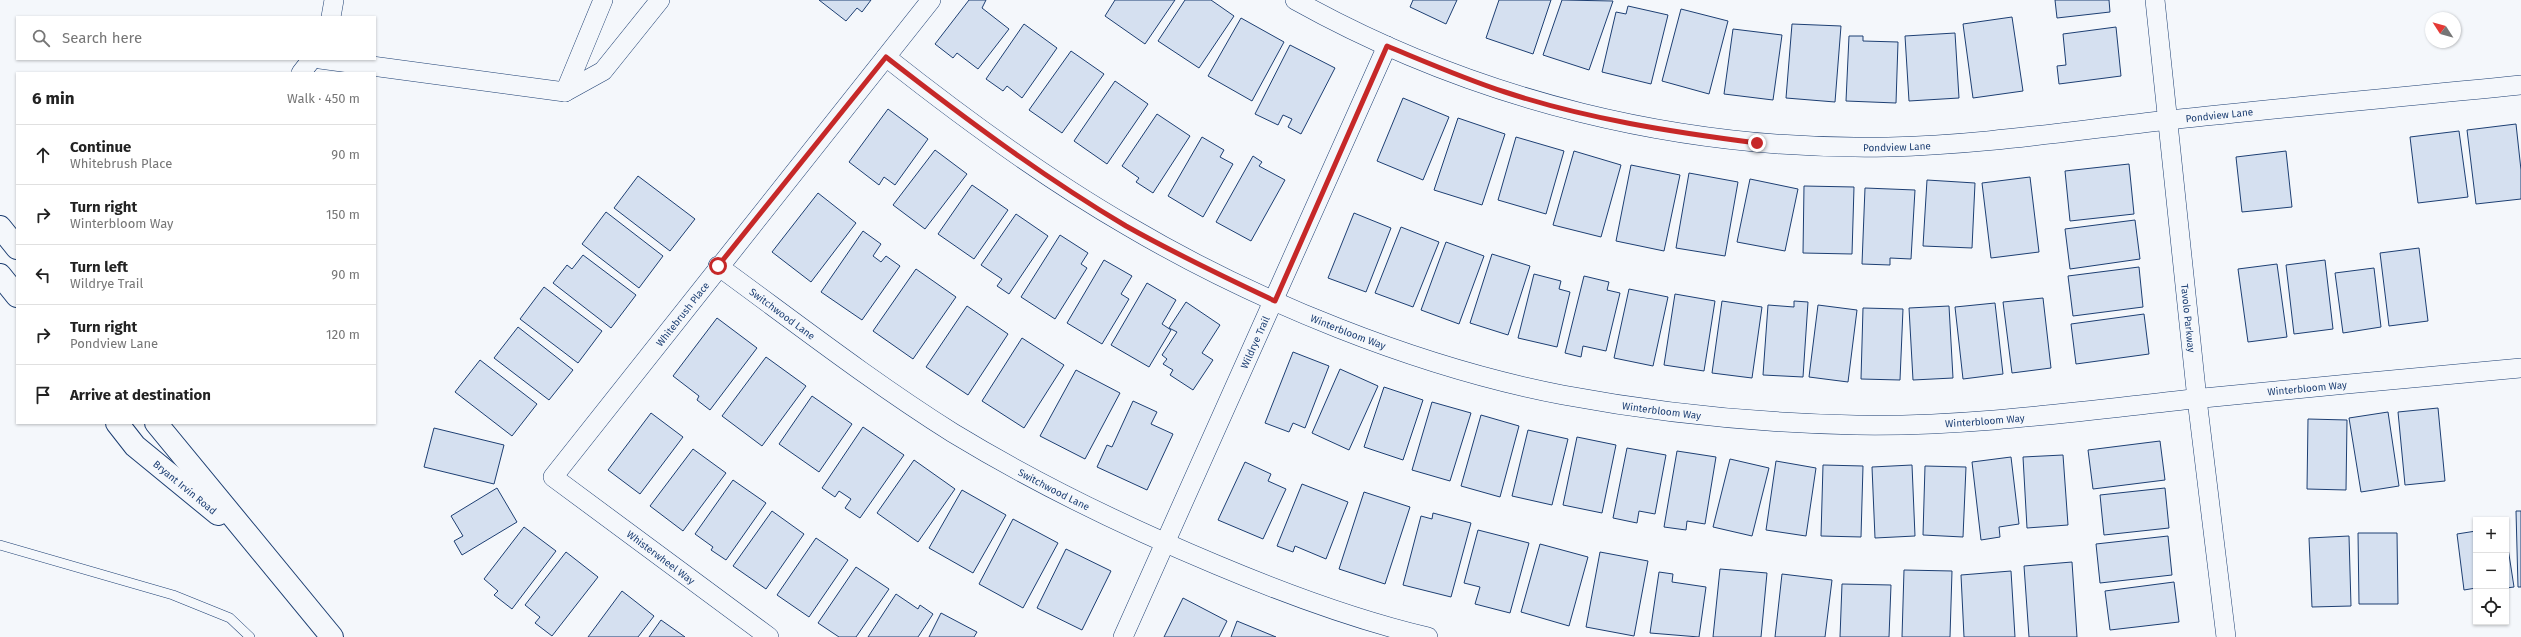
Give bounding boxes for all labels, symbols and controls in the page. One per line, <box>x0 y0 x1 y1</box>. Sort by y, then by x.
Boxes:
north arrow <box>2425 12 2461 48</box>
search box <box>16 16 376 60</box>
icon: search <box>30 27 52 49</box>
text: Search here <box>62 29 142 47</box>
text: 6 min <box>32 88 75 109</box>
text: Walk · 450 m <box>287 91 360 106</box>
street label: Pondview Lane <box>2185 106 2254 125</box>
route end <box>1748 134 1766 152</box>
text: Continue <box>70 138 131 156</box>
street label: Pondview Lane <box>1863 140 1931 154</box>
icon: ahead <box>32 144 54 166</box>
text: 90 m <box>331 147 360 162</box>
text: Whitebrush Place <box>70 156 172 171</box>
text: Turn right <box>70 198 137 216</box>
icon: right <box>32 204 54 226</box>
text: 150 m <box>326 207 360 222</box>
text: Winterbloom Way <box>70 216 173 231</box>
route start <box>709 257 727 275</box>
text: Turn left <box>70 258 128 276</box>
icon: left <box>32 264 54 286</box>
text: 90 m <box>331 267 360 282</box>
text: Wildrye Trail <box>70 276 143 291</box>
street label: Whitebrush Place <box>654 280 712 349</box>
street label: Tavolo Parkway <box>2178 283 2197 353</box>
street label: Switchwood Lane <box>747 286 817 343</box>
street label: Winterbloom Way <box>1308 312 1387 352</box>
street label: Wildrye Trail <box>1239 314 1273 371</box>
text: Turn right <box>70 318 137 336</box>
icon: right <box>32 324 54 346</box>
text: 120 m <box>326 327 360 342</box>
text: Pondview Lane <box>70 336 158 351</box>
street label: Winterbloom Way <box>2267 379 2348 399</box>
icon: arrive <box>32 384 54 406</box>
text: Arrive at destination <box>70 386 211 404</box>
street label: Winterbloom Way <box>1621 400 1702 422</box>
street label: Winterbloom Way <box>1945 412 2025 430</box>
street label: Bryant Irvin Road <box>150 458 219 517</box>
street label: Switchwood Lane <box>1016 467 1091 513</box>
map controls <box>2473 517 2509 625</box>
button: + <box>2473 517 2509 553</box>
street label: Whisterwheel Way <box>624 528 697 587</box>
button: − <box>2473 553 2509 589</box>
button: locate <box>2473 589 2509 625</box>

